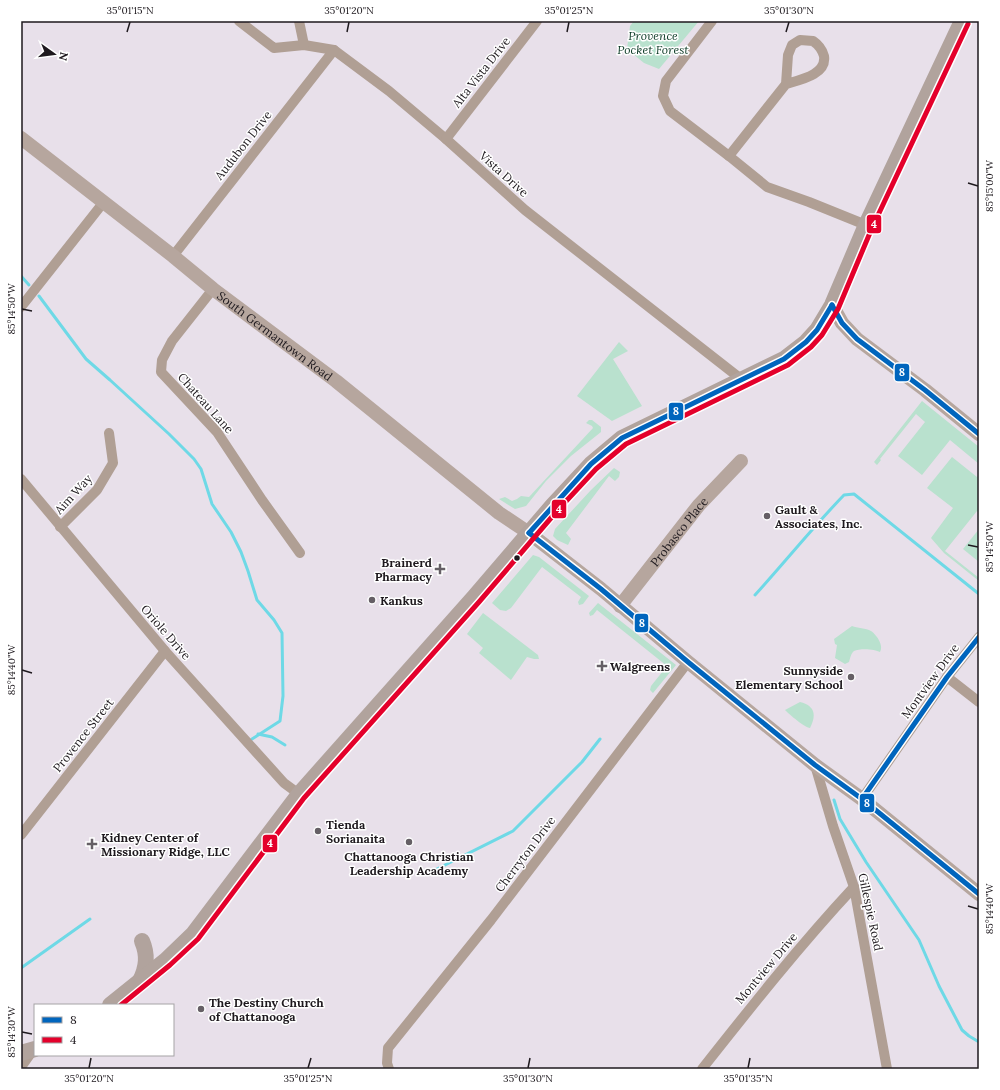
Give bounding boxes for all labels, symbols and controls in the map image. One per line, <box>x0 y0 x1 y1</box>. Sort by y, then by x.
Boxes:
text: 35°01'15"N <box>106 4 154 17</box>
text: 35°01'20"N <box>324 4 374 17</box>
text: 35°01'25"N <box>545 4 594 17</box>
text: 35°01'30"N <box>764 4 814 17</box>
park label: Provence Pocket Forest <box>617 28 689 57</box>
street label: Alta Vista Drive <box>448 33 513 111</box>
north arrow <box>34 34 74 74</box>
text: N <box>56 51 72 63</box>
street label: Audubon Drive <box>211 107 275 183</box>
street label: Vista Drive <box>476 147 532 200</box>
text: 85°15'00"W <box>983 159 996 212</box>
line badge: 4 <box>866 214 882 234</box>
text: 4 <box>871 217 877 231</box>
text: 85°14'50"W <box>5 282 18 335</box>
street label: South Germantown Road <box>214 287 336 384</box>
line badge: 8 <box>894 363 910 382</box>
text: 8 <box>899 365 905 379</box>
street label: Chateau Lane <box>175 370 237 437</box>
line badge: 8 <box>668 402 684 421</box>
text: 8 <box>673 404 679 418</box>
street label: Aim Way <box>50 470 95 518</box>
street label: Probasco Place <box>647 493 711 569</box>
line badge: 4 <box>551 499 567 519</box>
text: 4 <box>556 502 562 516</box>
place label: Gault & Associates, Inc. <box>775 502 863 531</box>
marker: Gault & Associates, Inc. <box>762 511 772 521</box>
text: 85°14'50"W <box>983 520 996 573</box>
unlabelled marker <box>512 553 522 563</box>
place label: Brainerd Pharmacy <box>375 555 432 584</box>
marker: Brainerd Pharmacy <box>435 564 445 574</box>
place label: Kankus <box>380 593 423 608</box>
marker: Kankus <box>367 595 377 605</box>
street label: Oriole Drive <box>138 601 194 663</box>
line badge: 8 <box>634 613 649 633</box>
text: 8 <box>639 616 645 630</box>
street label: Montview Drive <box>898 640 962 721</box>
text: 85°14'40"W <box>5 644 18 695</box>
place label: Walgreens <box>610 659 670 674</box>
marker: Walgreens <box>597 661 607 671</box>
place label: Sunnyside Elementary School <box>735 663 844 692</box>
marker: Sunnyside Elementary School <box>846 672 856 682</box>
street label: Provence Street <box>50 695 117 775</box>
line badge: 8 <box>859 793 875 813</box>
text: 8 <box>864 796 870 810</box>
street label: Cherryton Drive <box>492 813 559 895</box>
place label: Tienda Sorianaita <box>326 817 386 846</box>
marker: Tienda Sorianaita <box>313 826 323 836</box>
place label: Kidney Center of Missionary Ridge, LLC <box>101 830 230 859</box>
line badge: 4 <box>262 834 278 853</box>
text: 4 <box>267 836 273 850</box>
marker: Chattanooga Christian Leadership Academy <box>404 837 414 847</box>
marker: Kidney Center of Missionary Ridge, LLC <box>86 838 98 850</box>
place label: Chattanooga Christian Leadership Academy <box>344 849 474 878</box>
street label: Gillespie Road <box>855 872 887 952</box>
text: 85°14'40"W <box>983 883 996 934</box>
street label: Montview Drive <box>732 929 801 1007</box>
place label: The Destiny Church of Chattanooga <box>209 995 324 1024</box>
legend <box>34 1004 174 1056</box>
marker: The Destiny Church of Chattanooga <box>196 1004 206 1014</box>
text: 85°14'30"W <box>5 1005 18 1058</box>
text: 8 <box>70 1012 77 1027</box>
text: 4 <box>70 1032 77 1047</box>
text: 35°01'20"N <box>64 1072 114 1085</box>
text: 35°01'25"N <box>284 1072 333 1085</box>
text: 35°01'30"N <box>503 1072 553 1085</box>
text: 35°01'35"N <box>723 1072 773 1085</box>

